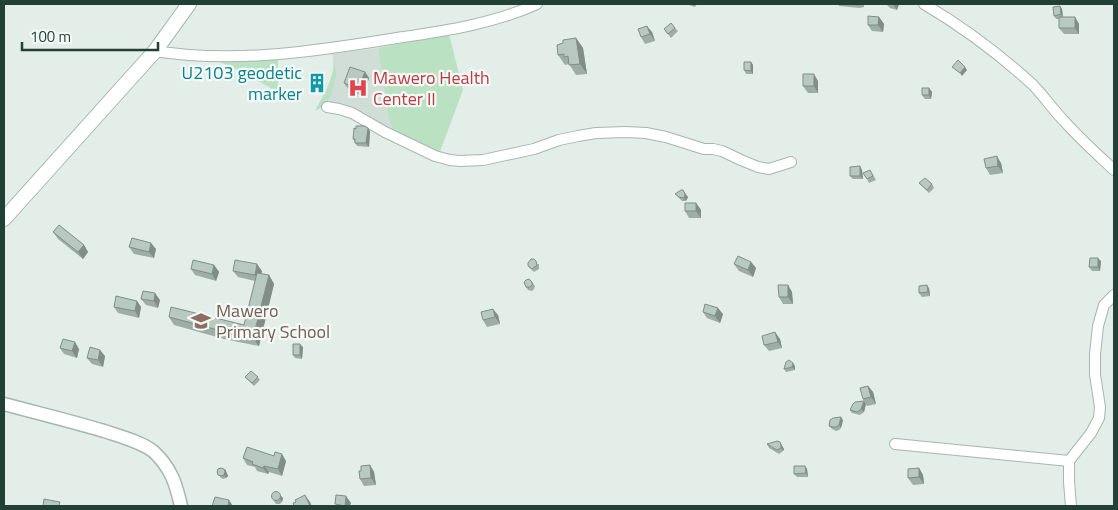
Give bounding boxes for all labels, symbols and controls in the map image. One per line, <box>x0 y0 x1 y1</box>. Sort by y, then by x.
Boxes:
scale bar <box>22 20 159 52</box>
text: 100 m <box>30 25 71 48</box>
place label: U2103 geodetic marker <box>182 59 302 107</box>
place label: Mawero Health Center II <box>373 64 490 112</box>
building icon: U2103 geodetic marker <box>306 72 328 94</box>
hospital icon: Mawero Health Center II <box>347 77 369 99</box>
place label: Mawero Primary School <box>216 297 330 345</box>
school or university icon: Mawero Primary School <box>190 310 212 332</box>

